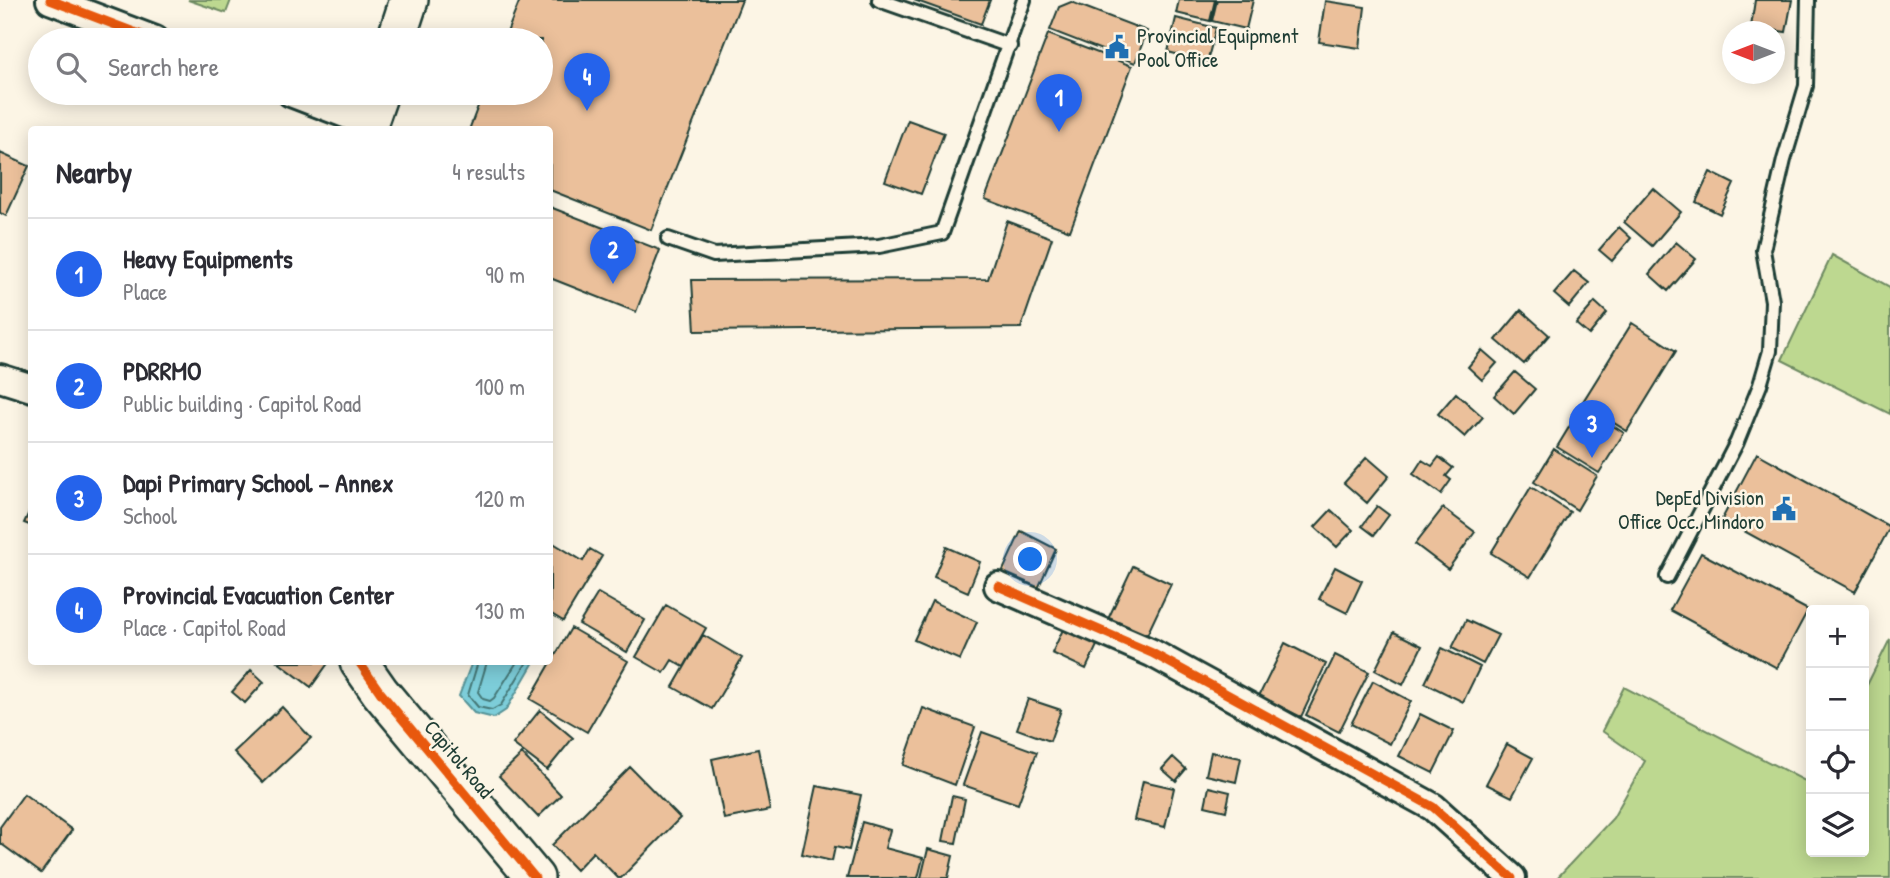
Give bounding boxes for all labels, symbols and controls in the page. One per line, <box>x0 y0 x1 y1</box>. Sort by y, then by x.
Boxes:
place label: Provincial Equipment Pool Office <box>1137 21 1299 74</box>
north arrow <box>1722 21 1785 84</box>
search box <box>28 28 553 105</box>
public building icon: Provincial Equipment Pool Office <box>1103 33 1131 61</box>
icon: search <box>52 48 90 86</box>
text: Search here <box>108 49 219 84</box>
pin: 4 <box>564 53 610 111</box>
pin: 1 <box>1036 74 1082 132</box>
text: Nearby <box>56 152 132 192</box>
text: 4 results <box>452 156 525 187</box>
pin: 2 <box>590 226 636 284</box>
text: Heavy Equipments <box>123 241 293 276</box>
text: 1 <box>75 259 83 290</box>
text: 90 m <box>485 259 525 290</box>
text: Place <box>123 276 167 307</box>
text: PDRRMO <box>123 353 201 388</box>
text: 2 <box>74 371 84 402</box>
text: 100 m <box>475 371 525 402</box>
text: Public building · Capitol Road <box>123 388 361 419</box>
pin: 3 <box>1569 400 1615 458</box>
text: Dapi Primary School – Annex <box>123 465 394 500</box>
text: 3 <box>74 483 84 514</box>
text: 120 m <box>475 483 525 514</box>
place label: DepEd Division Office Occ. Mindoro <box>1618 483 1764 536</box>
public building icon: DepEd Division Office Occ. Mindoro <box>1770 495 1798 523</box>
text: School <box>123 500 177 531</box>
your location <box>1013 542 1047 576</box>
text: Provincial Evacuation Center <box>123 577 394 612</box>
text: 4 <box>75 595 83 626</box>
text: 130 m <box>475 595 525 626</box>
map controls <box>1806 605 1869 857</box>
button: + <box>1806 605 1869 668</box>
text: Place · Capitol Road <box>123 612 285 643</box>
button: − <box>1806 668 1869 731</box>
street label: Capitol Road <box>418 714 500 804</box>
button: locate <box>1806 731 1869 794</box>
button: layers <box>1806 794 1869 857</box>

